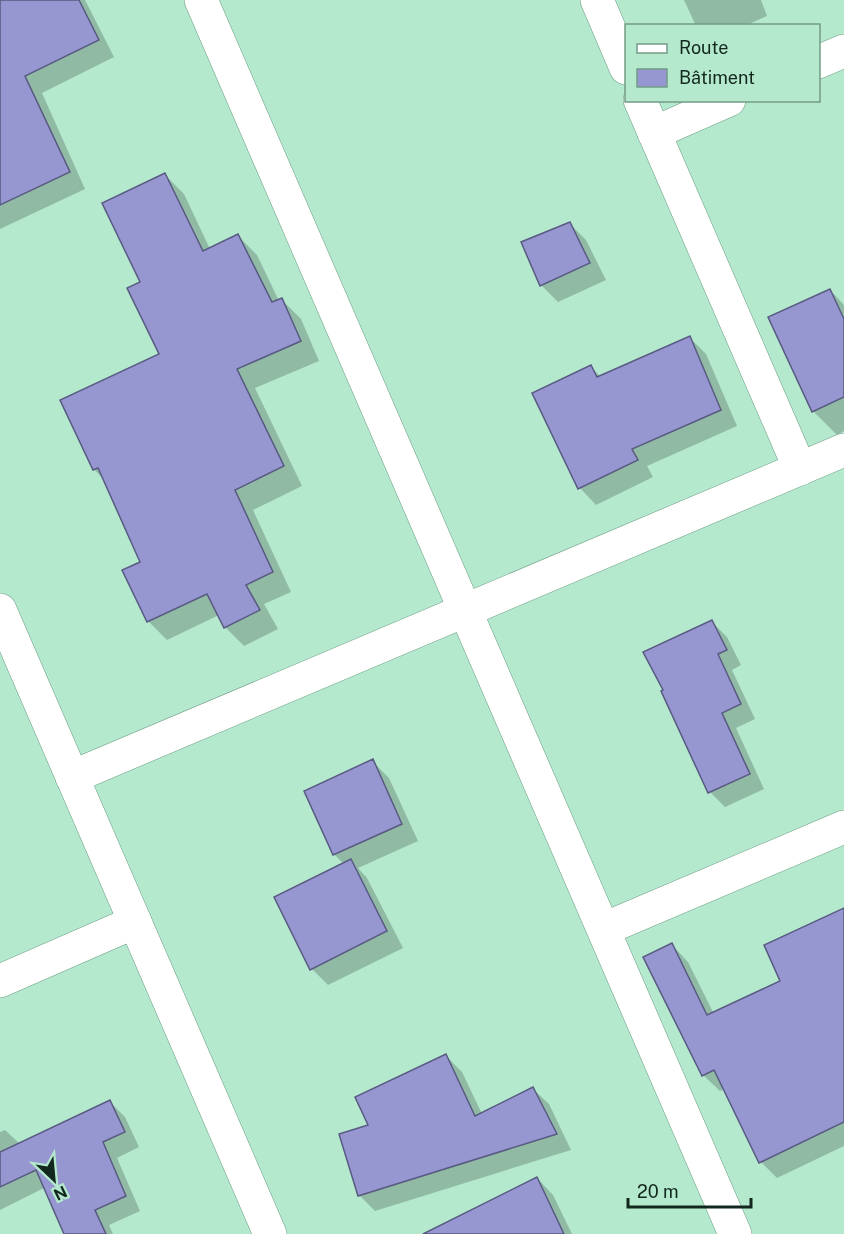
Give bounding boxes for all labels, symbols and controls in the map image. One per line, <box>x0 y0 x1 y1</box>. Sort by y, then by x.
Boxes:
legend <box>625 24 820 102</box>
text: Route <box>679 37 728 58</box>
text: Bâtiment <box>679 67 755 88</box>
north arrow <box>24 1150 84 1210</box>
scale bar <box>628 1171 751 1209</box>
text: 20 m <box>637 1181 679 1202</box>
text: N <box>51 1182 70 1204</box>

